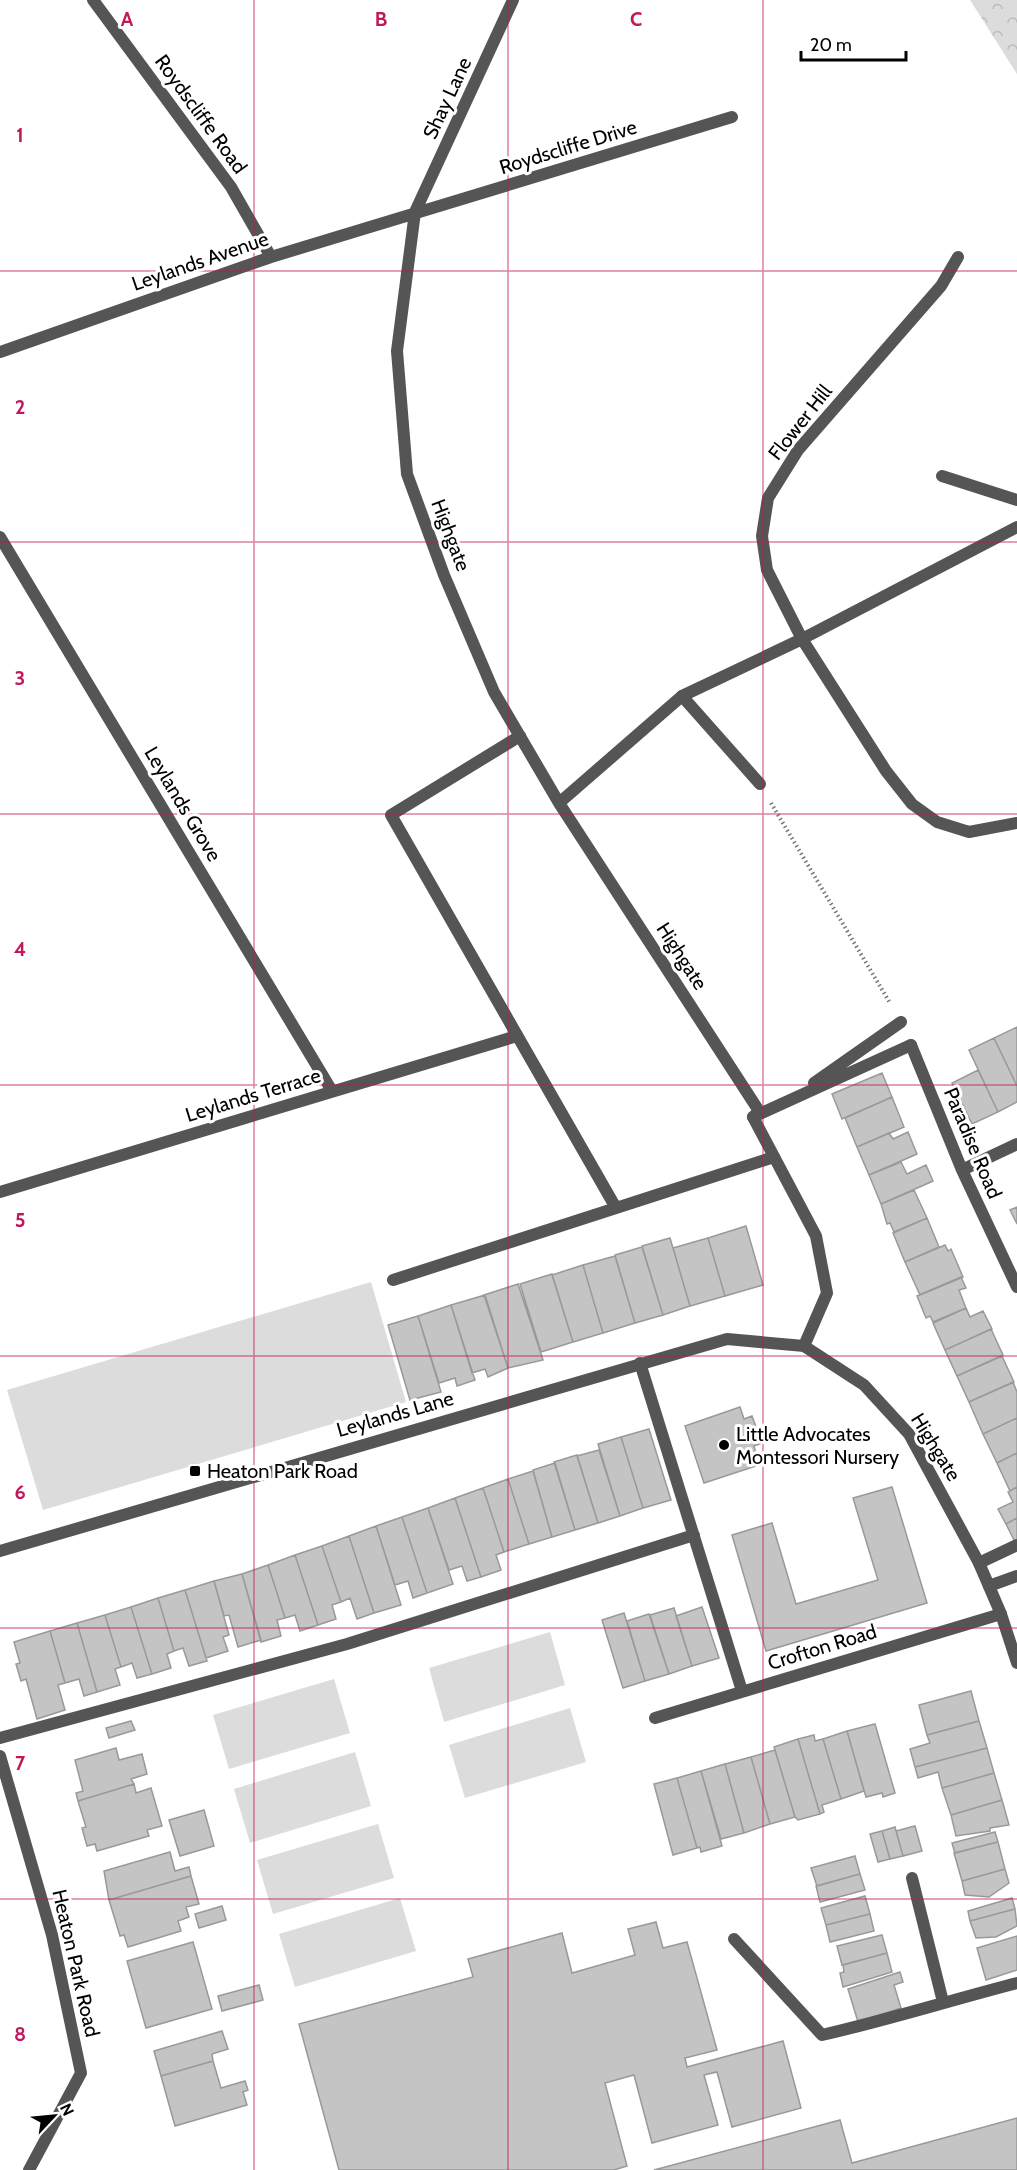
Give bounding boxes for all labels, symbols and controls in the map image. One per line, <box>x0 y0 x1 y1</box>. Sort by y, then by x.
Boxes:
text: A <box>121 7 134 31</box>
text: B <box>375 7 387 31</box>
text: C <box>630 7 642 31</box>
scale bar <box>801 24 906 62</box>
text: 20 m <box>810 34 852 56</box>
street label: Roydscliffe Road <box>150 50 252 178</box>
street label: Shay Lane <box>418 53 476 143</box>
street label: Roydscliffe Drive <box>496 115 640 179</box>
text: 1 <box>16 123 24 147</box>
street label: Leylands Avenue <box>129 226 271 296</box>
street label: Flower Hill <box>763 379 837 464</box>
text: 2 <box>15 395 25 419</box>
street label: Highgate <box>426 496 476 574</box>
text: 3 <box>15 666 25 690</box>
street label: Leylands Grove <box>139 742 227 866</box>
street label: Highgate <box>651 918 713 994</box>
text: 4 <box>14 937 26 961</box>
street label: Leylands Terrace <box>183 1063 323 1127</box>
street label: Paradise Road <box>939 1084 1007 1202</box>
text: 5 <box>15 1208 25 1232</box>
street label: Leylands Lane <box>334 1386 456 1442</box>
street label: Highgate <box>906 1409 966 1485</box>
place label: Little Advocates Montessori Nursery <box>736 1422 899 1469</box>
marker: Little Advocates Montessori Nursery <box>717 1438 731 1452</box>
place label: Heaton Park Road <box>207 1459 358 1483</box>
marker: Heaton Park Road <box>188 1464 202 1478</box>
text: 6 <box>14 1480 26 1504</box>
street label: Crofton Road <box>765 1619 879 1675</box>
text: 7 <box>15 1751 26 1775</box>
street label: Heaton Park Road <box>47 1887 105 2039</box>
text: 8 <box>14 2022 26 2046</box>
north arrow <box>24 2086 84 2146</box>
text: N <box>56 2100 78 2119</box>

